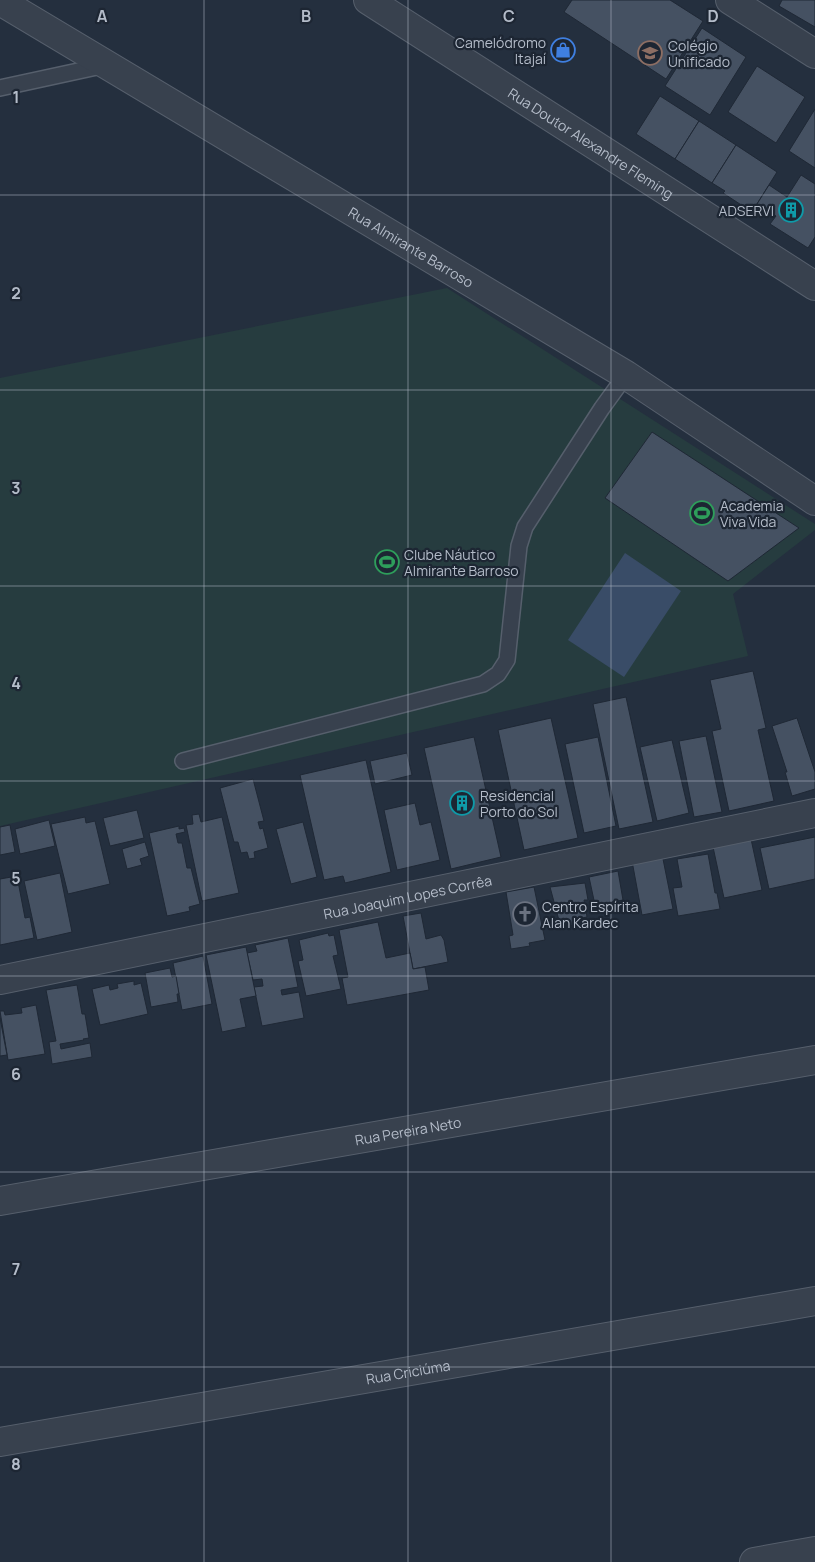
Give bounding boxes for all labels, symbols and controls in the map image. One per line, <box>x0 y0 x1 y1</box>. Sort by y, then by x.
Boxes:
text: A <box>97 5 108 27</box>
text: B <box>301 5 311 27</box>
text: C <box>503 5 515 27</box>
text: D <box>707 5 719 27</box>
place label: Camelódromo Itajaí <box>455 33 546 68</box>
place label: Colégio Unificado <box>668 36 730 71</box>
shop icon: Camelódromo Itajaí <box>550 37 576 63</box>
school or university icon: Colégio Unificado <box>637 40 663 66</box>
street label: Rua Doutor Alexandre Fleming <box>505 83 678 203</box>
text: 1 <box>12 86 20 108</box>
building icon: ADSERVI <box>778 197 804 223</box>
place label: ADSERVI <box>719 201 774 220</box>
street label: Rua Almirante Barroso <box>345 202 477 291</box>
text: 2 <box>11 282 21 304</box>
text: 3 <box>11 477 21 499</box>
place label: Academia Viva Vida <box>720 496 784 531</box>
sports icon: Academia Viva Vida <box>689 500 715 526</box>
place label: Clube Náutico Almirante Barroso <box>404 545 519 580</box>
sports icon: Clube Náutico Almirante Barroso <box>374 549 400 575</box>
text: 4 <box>11 672 21 694</box>
place label: Residencial Porto do Sol <box>480 786 558 821</box>
building icon: Residencial Porto do Sol <box>449 790 475 816</box>
text: 5 <box>11 867 21 889</box>
street label: Rua Joaquim Lopes Corrêa <box>322 870 493 923</box>
place label: Centro Espírita Alan Kardec <box>542 897 639 932</box>
church icon: Centro Espírita Alan Kardec <box>512 901 538 927</box>
text: 6 <box>11 1063 21 1085</box>
street label: Rua Pereira Neto <box>353 1112 463 1149</box>
text: 7 <box>12 1258 20 1280</box>
street label: Rua Criciúma <box>364 1355 451 1388</box>
text: 8 <box>11 1453 21 1475</box>

